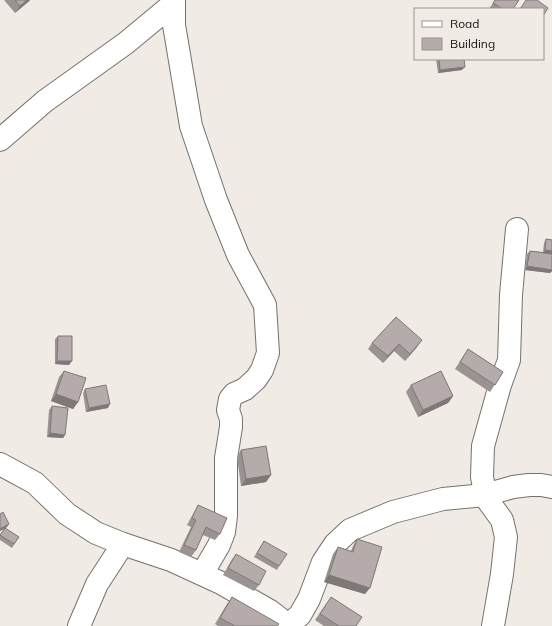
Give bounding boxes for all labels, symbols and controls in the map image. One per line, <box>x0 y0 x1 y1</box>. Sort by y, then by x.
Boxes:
legend <box>414 8 544 60</box>
text: Road <box>450 16 479 31</box>
text: Building <box>450 36 495 51</box>

